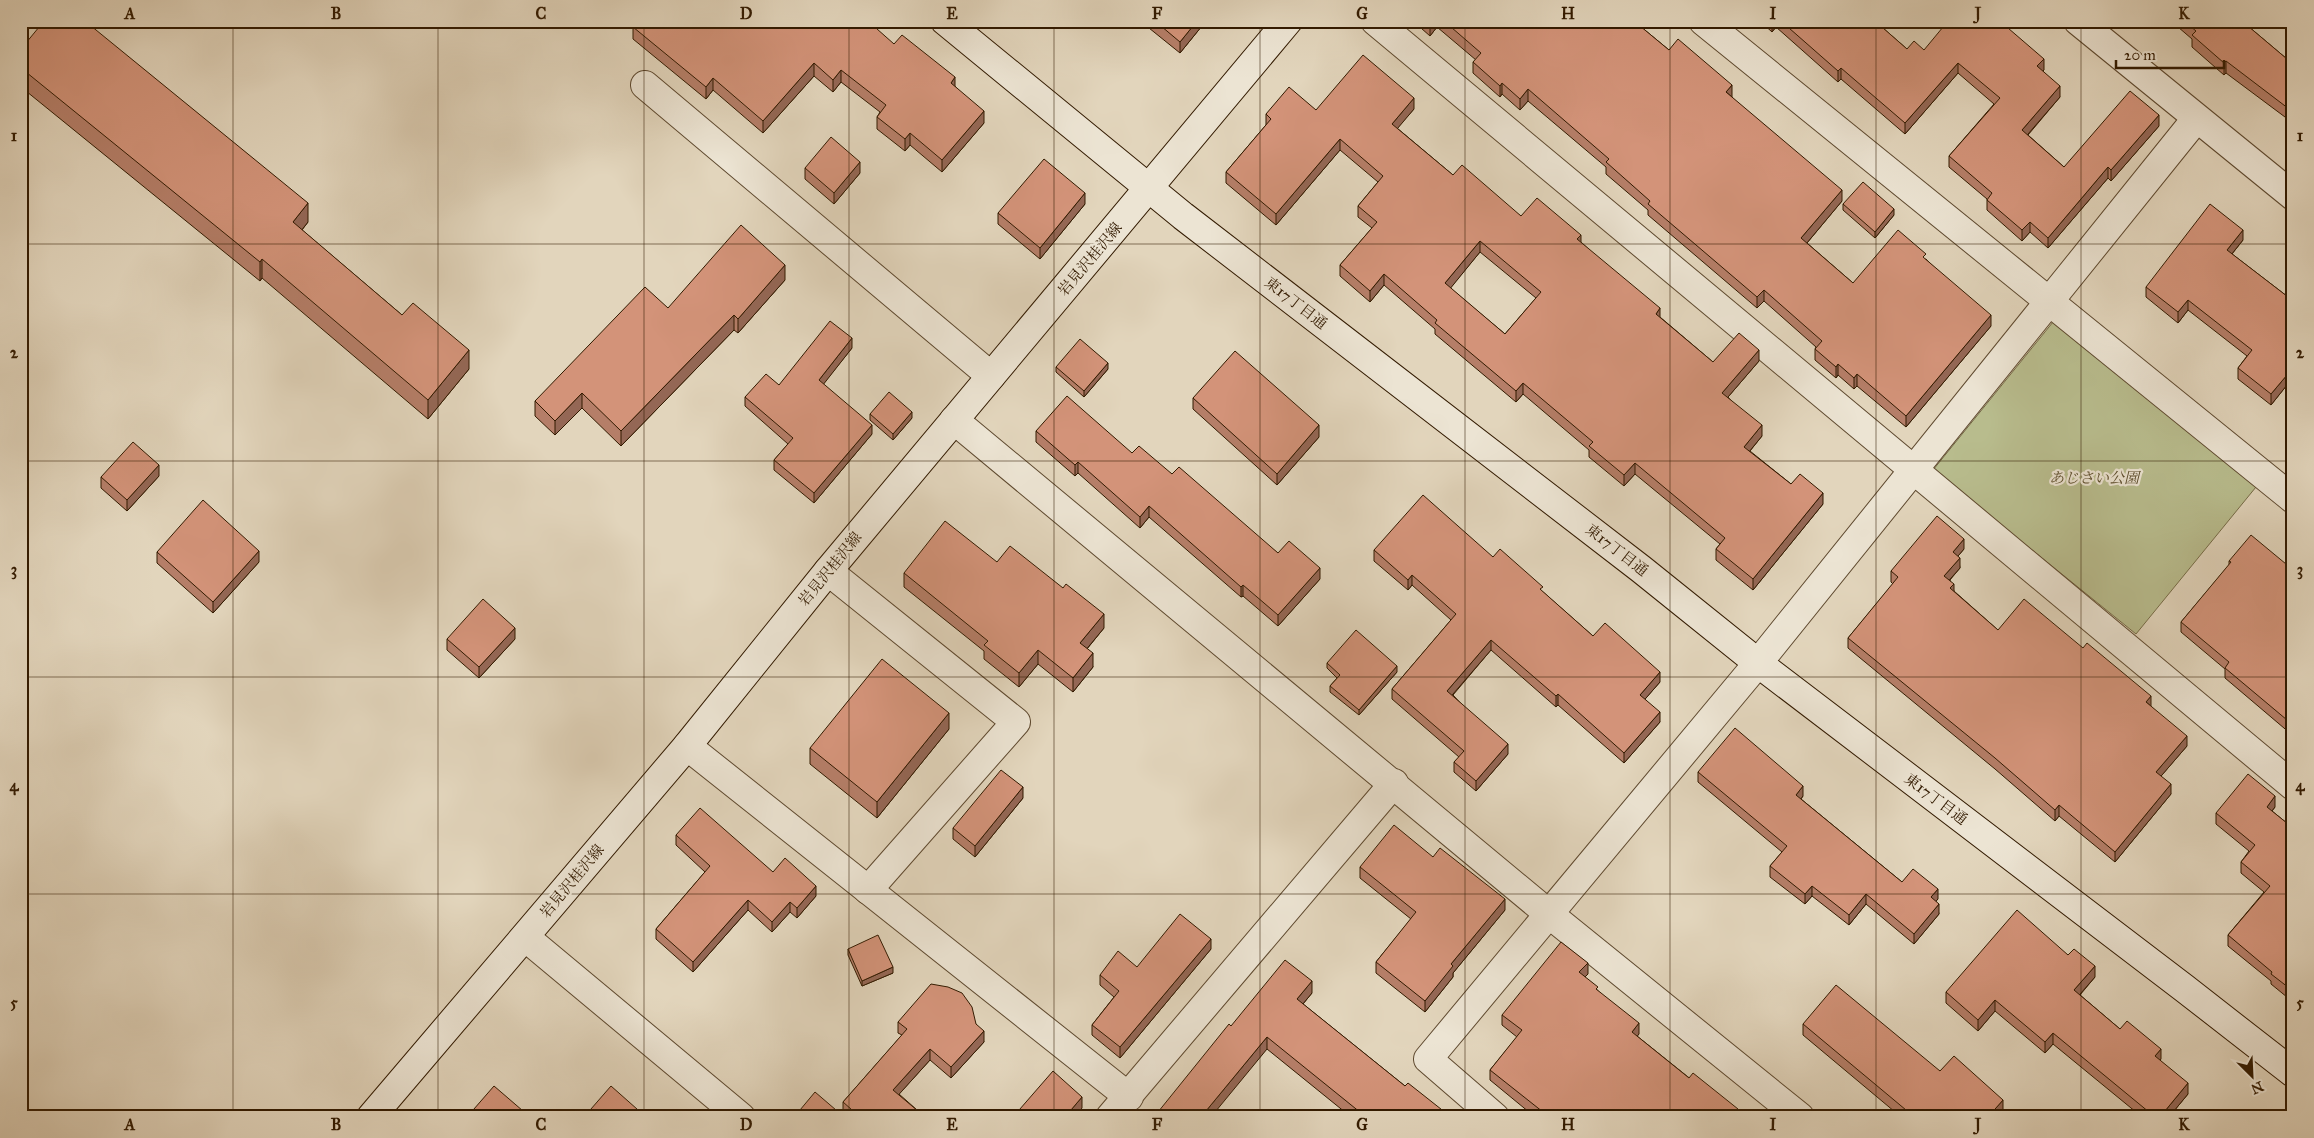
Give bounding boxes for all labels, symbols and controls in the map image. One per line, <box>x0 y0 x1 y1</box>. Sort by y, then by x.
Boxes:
text: A <box>124 4 136 23</box>
text: B <box>331 4 341 23</box>
text: C <box>536 4 547 23</box>
text: D <box>740 4 753 23</box>
text: E <box>946 4 958 23</box>
text: F <box>1152 4 1163 23</box>
text: G <box>1356 4 1368 23</box>
text: H <box>1561 4 1575 23</box>
text: I <box>1770 4 1777 23</box>
text: J <box>1973 4 1982 24</box>
text: K <box>2178 4 2190 23</box>
scale bar <box>2116 38 2224 70</box>
text: 20 m <box>2124 46 2156 64</box>
text: 1 <box>11 126 18 145</box>
text: 1 <box>2297 126 2304 145</box>
street label: 岩見沢桂沢線 <box>1054 219 1126 299</box>
street label: 東17丁目通 <box>1261 273 1331 333</box>
text: 2 <box>10 343 19 362</box>
text: 2 <box>2296 343 2305 362</box>
park label: あじさい公園 <box>2049 469 2142 487</box>
street label: 東17丁目通 <box>1582 520 1652 580</box>
street label: 岩見沢桂沢線 <box>795 528 865 610</box>
text: 3 <box>11 560 17 580</box>
text: 3 <box>2297 560 2303 580</box>
street label: 東17丁目通 <box>1901 770 1971 828</box>
text: 4 <box>10 776 20 796</box>
text: 4 <box>2296 776 2306 796</box>
street label: 岩見沢桂沢線 <box>536 841 608 921</box>
text: 5 <box>10 993 18 1012</box>
text: 5 <box>2296 993 2304 1012</box>
north arrow <box>2226 1050 2276 1100</box>
text: N <box>2248 1077 2266 1098</box>
text: A <box>124 1115 136 1134</box>
text: B <box>331 1115 341 1134</box>
text: C <box>536 1115 547 1134</box>
text: D <box>740 1115 753 1134</box>
text: E <box>946 1115 958 1134</box>
text: F <box>1152 1115 1163 1134</box>
text: G <box>1356 1115 1368 1134</box>
text: H <box>1561 1115 1575 1134</box>
text: I <box>1770 1115 1777 1134</box>
text: J <box>1973 1115 1982 1135</box>
text: K <box>2178 1115 2190 1134</box>

